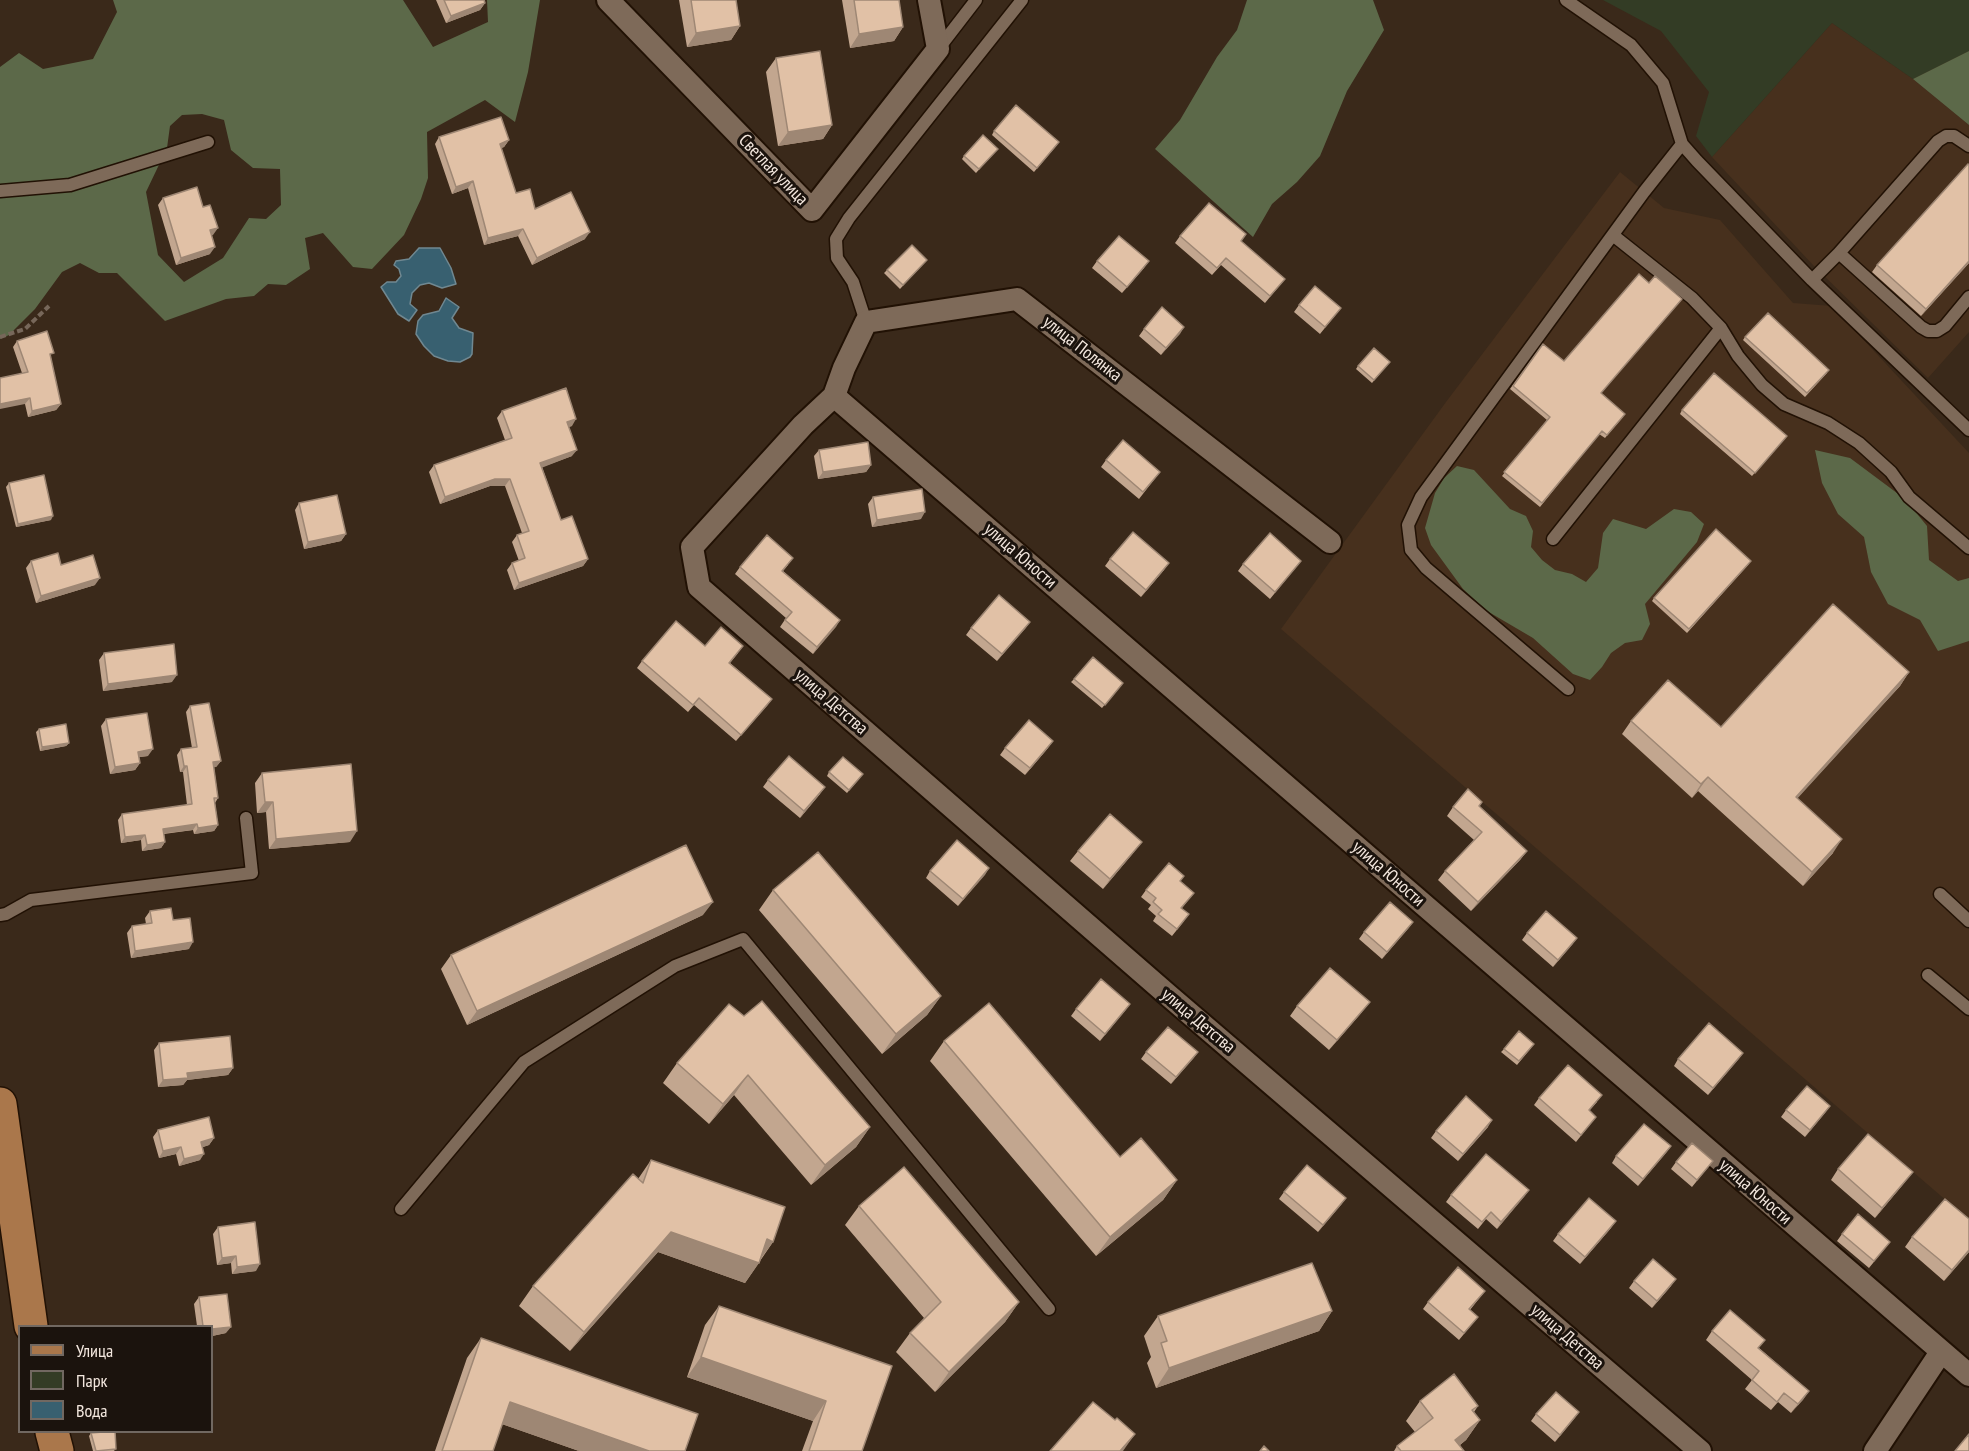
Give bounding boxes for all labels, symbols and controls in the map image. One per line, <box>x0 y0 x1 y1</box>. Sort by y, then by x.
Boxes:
street label: Светлая улица <box>734 130 812 210</box>
street label: улица Полянка <box>1038 311 1126 387</box>
street label: улица Юности <box>979 519 1061 593</box>
street label: улица Детства <box>790 664 872 740</box>
street label: улица Юности <box>1347 837 1429 911</box>
street label: улица Детства <box>1157 984 1239 1058</box>
street label: улица Юности <box>1714 1155 1796 1229</box>
street label: улица Детства <box>1526 1299 1608 1375</box>
legend <box>18 1325 213 1433</box>
text: Улица <box>76 1339 113 1362</box>
text: Парк <box>76 1369 107 1392</box>
text: Вода <box>76 1399 107 1422</box>

